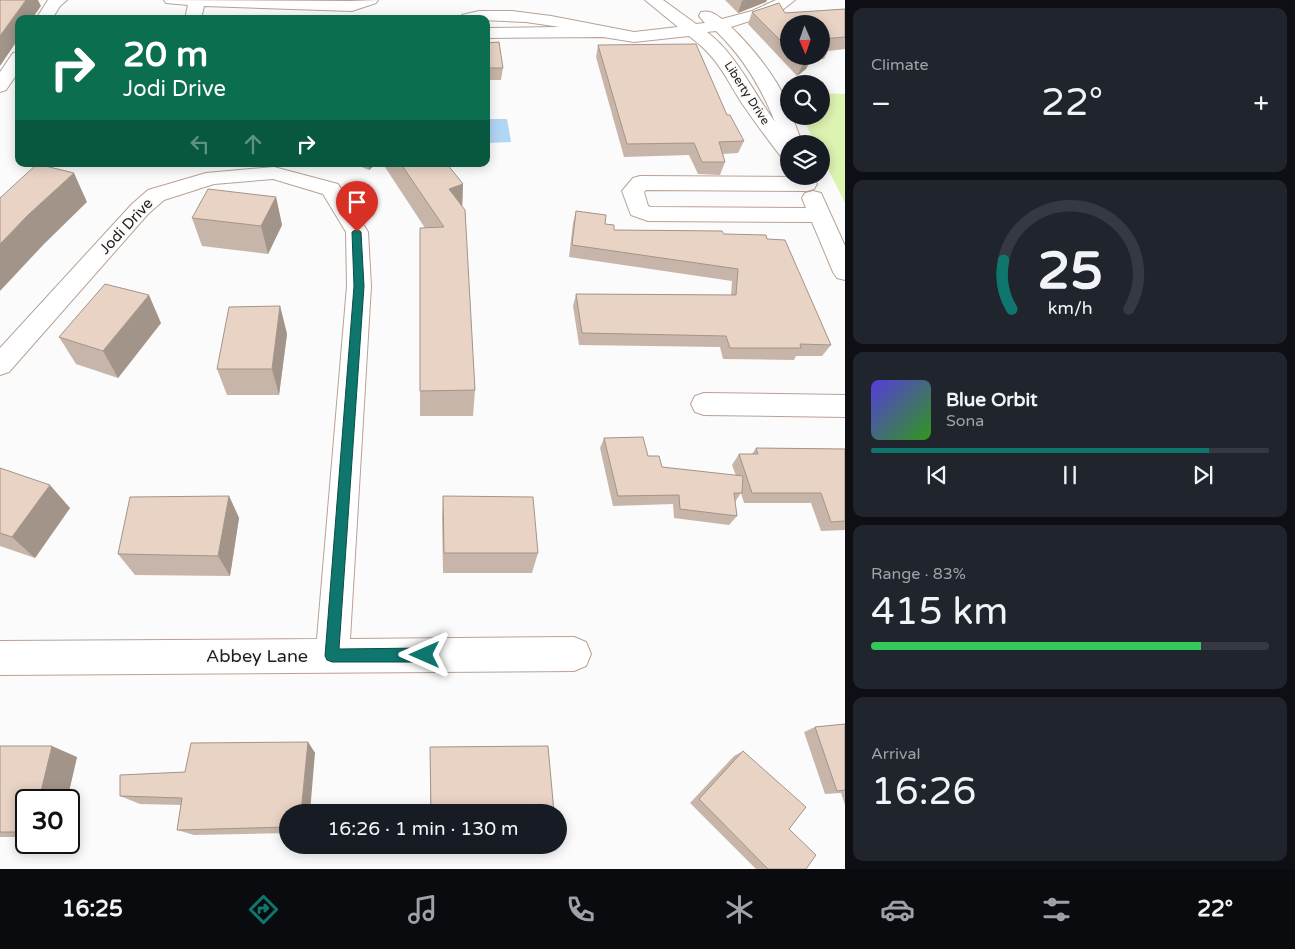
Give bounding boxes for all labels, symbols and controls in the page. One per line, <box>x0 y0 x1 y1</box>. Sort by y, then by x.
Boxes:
north arrow <box>780 15 830 65</box>
map controls <box>780 15 830 185</box>
text: 20 m <box>123 34 208 76</box>
icon: right <box>40 35 105 100</box>
text: Climate <box>871 55 929 75</box>
street label: Liberty Drive <box>721 59 773 127</box>
button: search <box>780 75 830 125</box>
text: Jodi Drive <box>123 76 226 102</box>
text: 22° <box>1041 80 1103 126</box>
text: − <box>871 87 891 121</box>
text: + <box>1253 87 1269 121</box>
icon: left <box>186 130 214 158</box>
icon: ahead <box>239 130 267 158</box>
icon: right <box>292 130 320 158</box>
button: layers <box>780 135 830 185</box>
pin <box>336 181 378 232</box>
icon: arrive <box>343 188 371 216</box>
street label: Jodi Drive <box>95 194 157 258</box>
text: 25 <box>1037 240 1103 303</box>
text: km/h <box>1048 298 1092 319</box>
text: Blue Orbit <box>946 389 1038 411</box>
text: Sona <box>946 411 984 431</box>
icon: previous <box>923 461 951 489</box>
icon: pause <box>1056 461 1084 489</box>
icon: next <box>1189 461 1217 489</box>
text: Range · 83% <box>871 564 966 584</box>
text: 415 km <box>871 589 1008 635</box>
position arrow <box>398 628 450 680</box>
street label: Abbey Lane <box>206 645 308 667</box>
text: Arrival <box>871 744 920 764</box>
text: 16:26 <box>871 769 976 815</box>
speed limit sign: 30 <box>15 789 80 854</box>
text: 16:26 · 1 min · 130 m <box>327 818 519 840</box>
icon: directions <box>246 892 281 927</box>
icon: music <box>405 892 440 927</box>
icon: phone <box>563 892 598 927</box>
icon: climate <box>722 892 757 927</box>
icon: car <box>880 892 915 927</box>
icon: filters <box>1039 892 1074 927</box>
text: 16:25 <box>62 896 123 922</box>
text: 22° <box>1197 896 1233 922</box>

